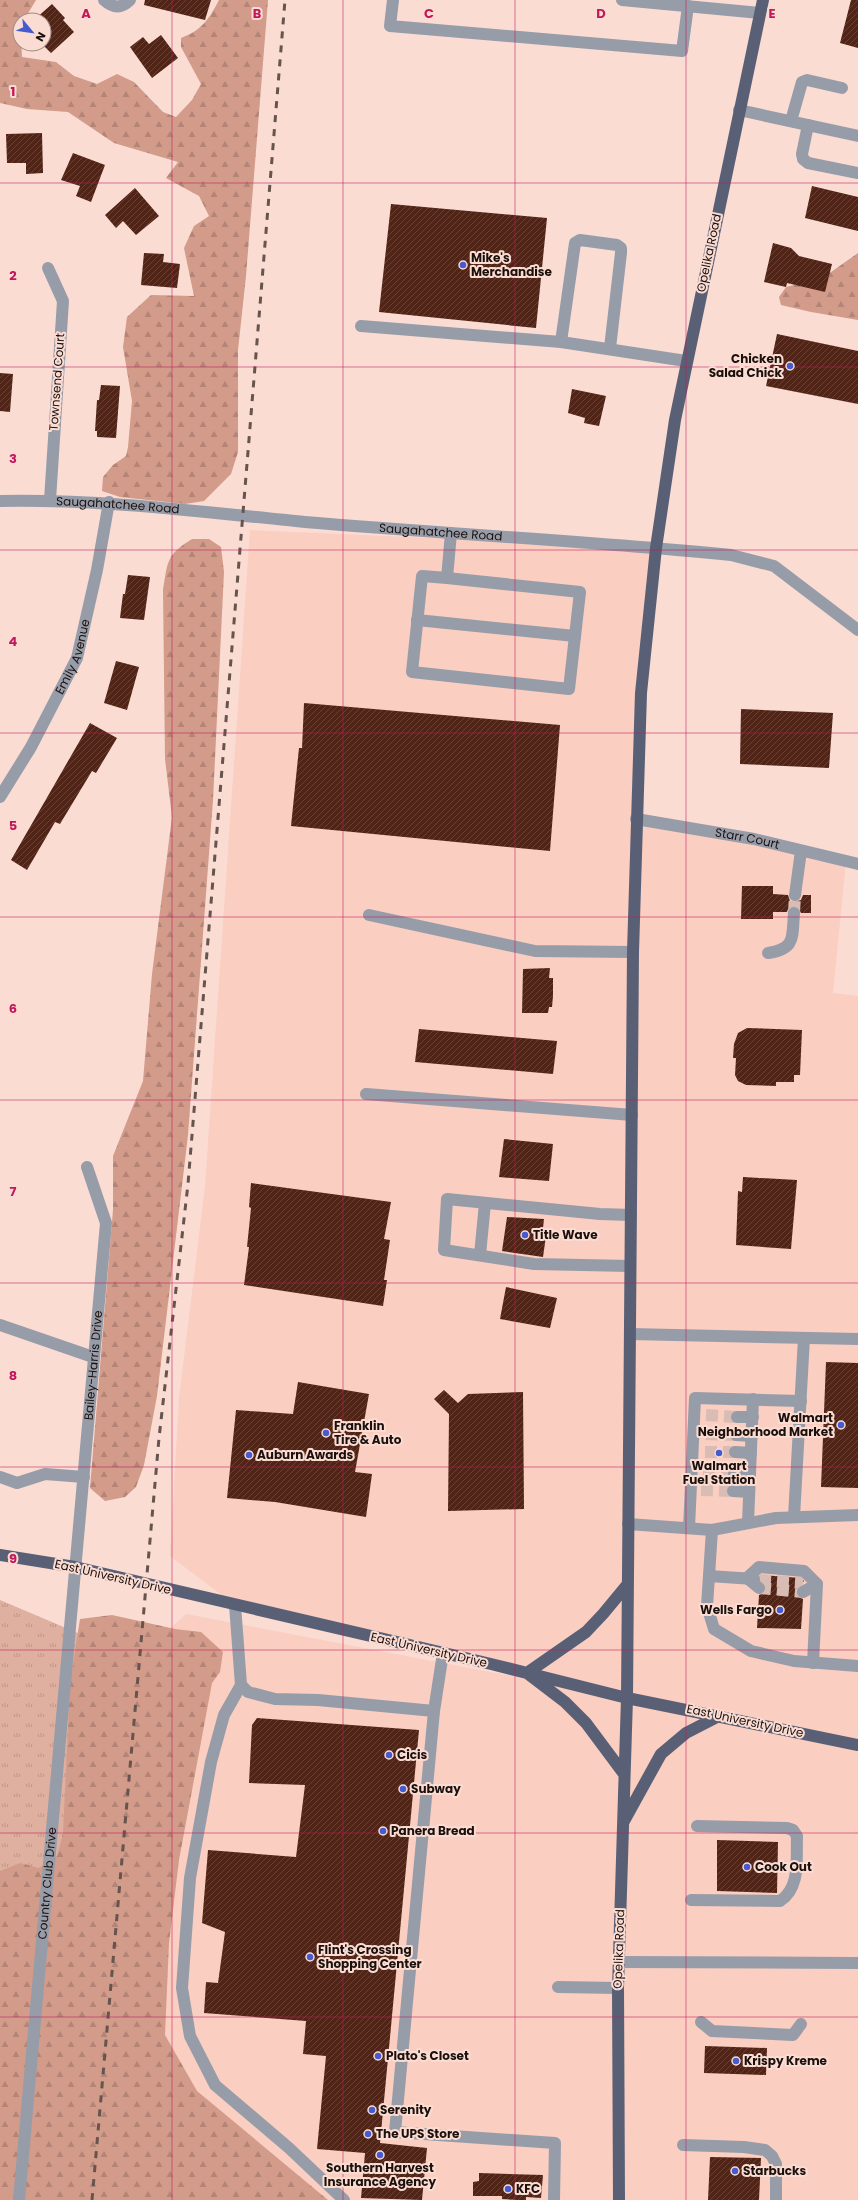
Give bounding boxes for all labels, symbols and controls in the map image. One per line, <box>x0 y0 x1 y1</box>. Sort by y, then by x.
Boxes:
text: A <box>81 4 91 23</box>
text: B <box>253 4 262 23</box>
text: C <box>424 4 434 23</box>
text: D <box>596 4 606 23</box>
text: E <box>768 4 776 23</box>
north arrow <box>12 12 52 52</box>
text: N <box>32 29 50 44</box>
text: 1 <box>11 82 15 101</box>
street label: Opelika Road <box>692 212 725 294</box>
place label: Mike's Merchandise <box>471 249 553 280</box>
marker: Mike's Merchandise <box>458 260 468 270</box>
text: 2 <box>9 266 17 285</box>
street label: Townsend Court <box>45 333 68 431</box>
place label: Chicken Salad Chick <box>709 350 783 381</box>
marker: Chicken Salad Chick <box>785 361 795 371</box>
text: 3 <box>9 449 17 468</box>
street label: Saugahatchee Road <box>56 492 180 517</box>
street label: Saugahatchee Road <box>378 519 503 545</box>
street label: Emily Avenue <box>51 617 94 697</box>
text: 4 <box>9 632 18 651</box>
text: 5 <box>9 816 17 835</box>
street label: Starr Court <box>714 824 781 853</box>
text: 6 <box>9 999 17 1018</box>
text: 7 <box>10 1182 17 1201</box>
place label: Title Wave <box>533 1226 598 1243</box>
marker: Title Wave <box>520 1230 530 1240</box>
street label: Bailey-Harris Drive <box>79 1310 106 1421</box>
text: 8 <box>9 1366 17 1385</box>
place label: Walmart Neighborhood Market <box>698 1409 833 1440</box>
place label: Franklin Tire & Auto <box>334 1417 402 1448</box>
marker: Walmart Neighborhood Market <box>836 1420 846 1430</box>
marker: Franklin Tire & Auto <box>321 1428 331 1438</box>
place label: Auburn Awards <box>257 1446 354 1463</box>
marker: Walmart Fuel Station <box>714 1448 724 1458</box>
marker: Auburn Awards <box>244 1450 254 1460</box>
place label: Walmart Fuel Station <box>683 1457 755 1488</box>
text: 9 <box>9 1549 17 1568</box>
street label: East University Drive <box>53 1555 173 1598</box>
place label: Wells Fargo <box>700 1601 772 1618</box>
marker: Wells Fargo <box>775 1605 785 1615</box>
street label: East University Drive <box>369 1628 489 1671</box>
street label: East University Drive <box>685 1700 805 1741</box>
place label: Cicis <box>397 1746 427 1763</box>
marker: Cicis <box>384 1750 394 1760</box>
place label: Subway <box>411 1780 461 1797</box>
marker: Subway <box>398 1784 408 1794</box>
place label: Panera Bread <box>391 1822 475 1839</box>
street label: Country Club Drive <box>33 1826 60 1940</box>
marker: Panera Bread <box>378 1826 388 1836</box>
place label: Cook Out <box>755 1858 812 1875</box>
marker: Cook Out <box>742 1862 752 1872</box>
street label: Opelika Road <box>609 1909 628 1989</box>
place label: Flint's Crossing Shopping Center <box>318 1941 422 1972</box>
marker: Flint's Crossing Shopping Center <box>305 1952 315 1962</box>
place label: Plato's Closet <box>386 2047 469 2064</box>
marker: Plato's Closet <box>373 2051 383 2061</box>
place label: Krispy Kreme <box>744 2052 828 2069</box>
marker: Krispy Kreme <box>731 2056 741 2066</box>
place label: Serenity <box>380 2101 432 2118</box>
marker: Serenity <box>367 2105 377 2115</box>
place label: The UPS Store <box>376 2125 460 2142</box>
marker: The UPS Store <box>363 2129 373 2139</box>
marker: Southern Harvest Insurance Agency <box>375 2150 385 2160</box>
place label: Southern Harvest Insurance Agency <box>324 2159 437 2190</box>
place label: Starbucks <box>743 2162 806 2179</box>
marker: Starbucks <box>730 2166 740 2176</box>
place label: KFC <box>516 2180 540 2197</box>
marker: KFC <box>503 2184 513 2194</box>

